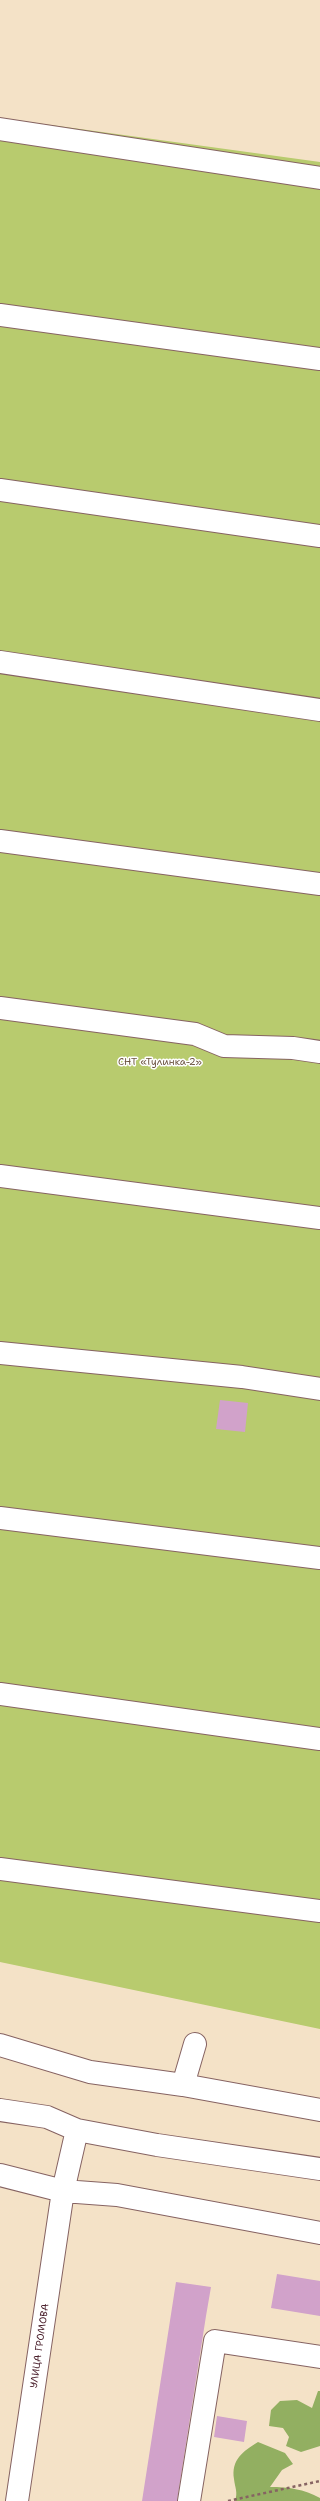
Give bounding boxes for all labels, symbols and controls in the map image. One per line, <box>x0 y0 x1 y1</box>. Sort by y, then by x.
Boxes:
park label: СНТ «Тулинка-2» <box>118 1056 202 1068</box>
street label: УЛИЦА ГРОМОВА <box>28 2303 52 2389</box>

